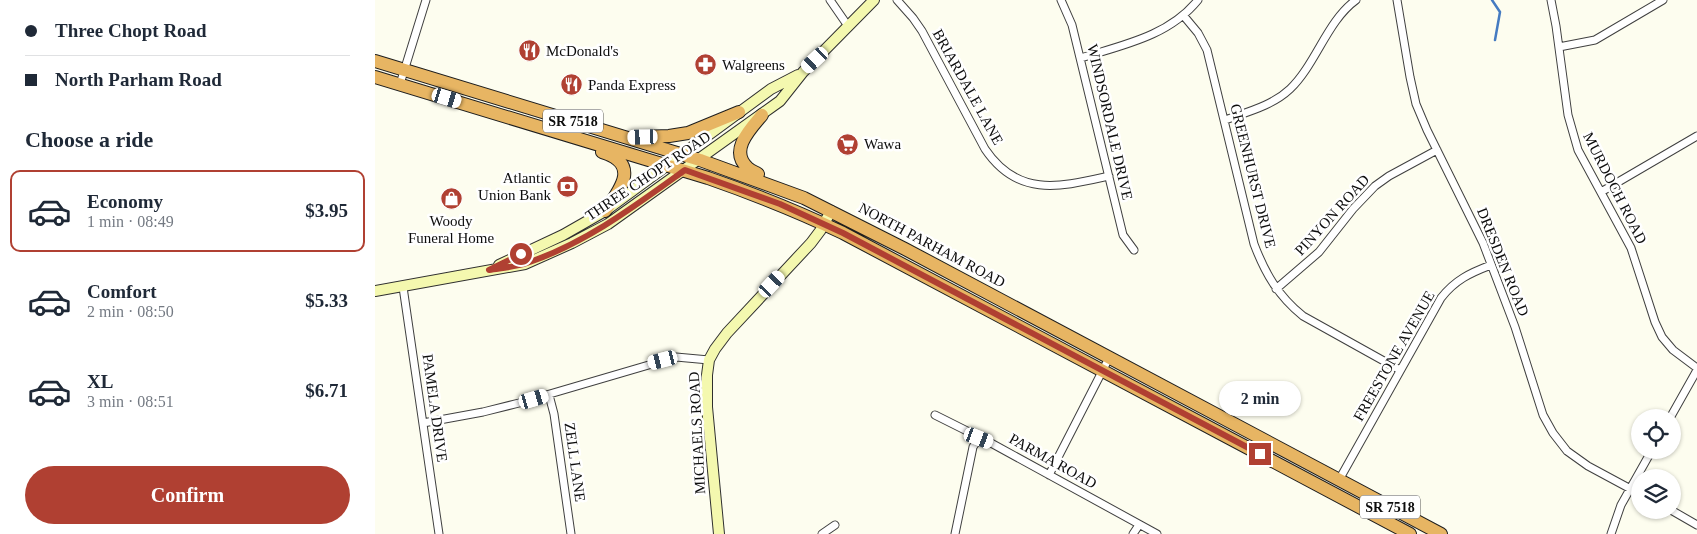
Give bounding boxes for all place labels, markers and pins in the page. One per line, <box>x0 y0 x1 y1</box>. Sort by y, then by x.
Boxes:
restaurant icon: McDonald's <box>518 39 542 63</box>
place label: McDonald's <box>546 43 619 59</box>
pharmacy icon: Walgreens <box>694 53 718 77</box>
place label: Walgreens <box>722 57 785 73</box>
restaurant icon: Panda Express <box>560 73 584 97</box>
place label: Panda Express <box>588 77 676 93</box>
supermarket icon: Wawa <box>836 132 860 156</box>
place label: Wawa <box>864 136 901 152</box>
place label: Atlantic Union Bank <box>478 170 551 203</box>
bank icon: Atlantic Union Bank <box>555 175 579 199</box>
shop icon: Woody Funeral Home <box>439 186 463 210</box>
place label: Woody Funeral Home <box>408 213 494 246</box>

